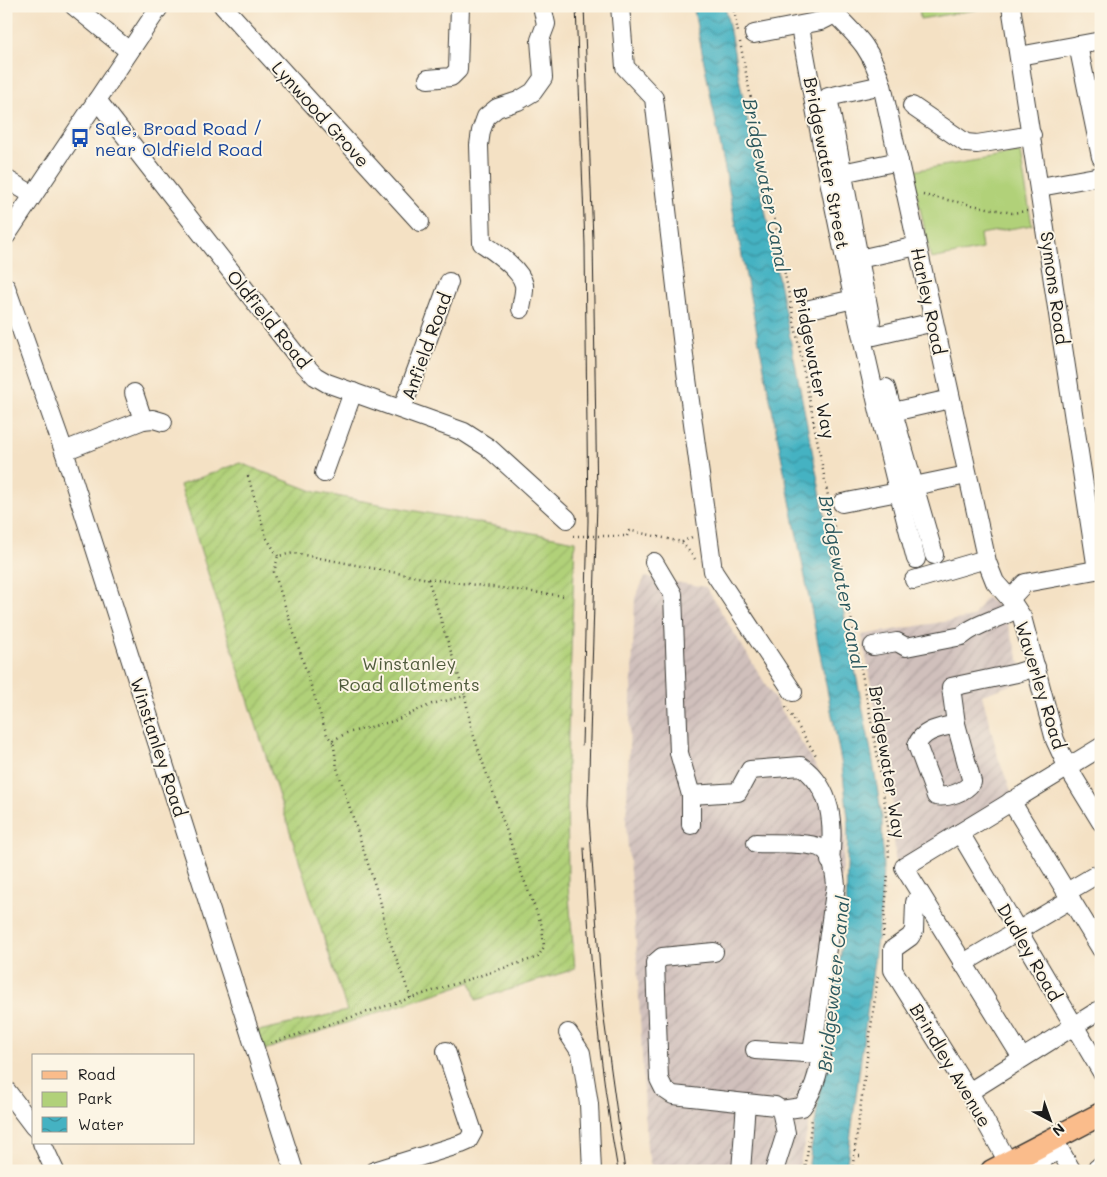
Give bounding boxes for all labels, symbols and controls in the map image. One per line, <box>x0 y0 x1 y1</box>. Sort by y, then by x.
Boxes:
street label: Lynwood Grove <box>267 56 375 172</box>
street label: Bridgewater Street <box>799 75 855 251</box>
water label: Bridgewater Canal <box>738 96 796 274</box>
place label: Sale, Broad Road / near Oldfield Road <box>95 116 263 161</box>
bus stop icon: Sale, Broad Road / near Oldfield Road <box>69 127 91 149</box>
street label: Symons Road <box>1035 230 1075 346</box>
street label: Harley Road <box>906 245 952 357</box>
street label: Oldfield Road <box>222 265 316 373</box>
street label: Bridgewater Way <box>789 285 841 441</box>
street label: Anfield Road <box>395 289 457 403</box>
water label: Bridgewater Canal <box>814 493 872 671</box>
street label: Waverley Road <box>1010 618 1072 752</box>
park label: Winstanley Road allotments <box>338 651 480 696</box>
street label: Winstanley Road <box>125 674 193 820</box>
street label: Bridgewater Way <box>864 684 912 840</box>
water label: Bridgewater Canal <box>811 895 855 1073</box>
street label: Dudley Road <box>992 899 1068 1005</box>
street label: Brindley Avenue <box>905 999 997 1131</box>
legend <box>32 1054 195 1144</box>
text: Road <box>78 1064 115 1084</box>
text: Park <box>78 1088 112 1108</box>
north arrow <box>1024 1094 1074 1144</box>
text: Water <box>78 1114 124 1134</box>
text: N <box>1049 1120 1069 1141</box>

